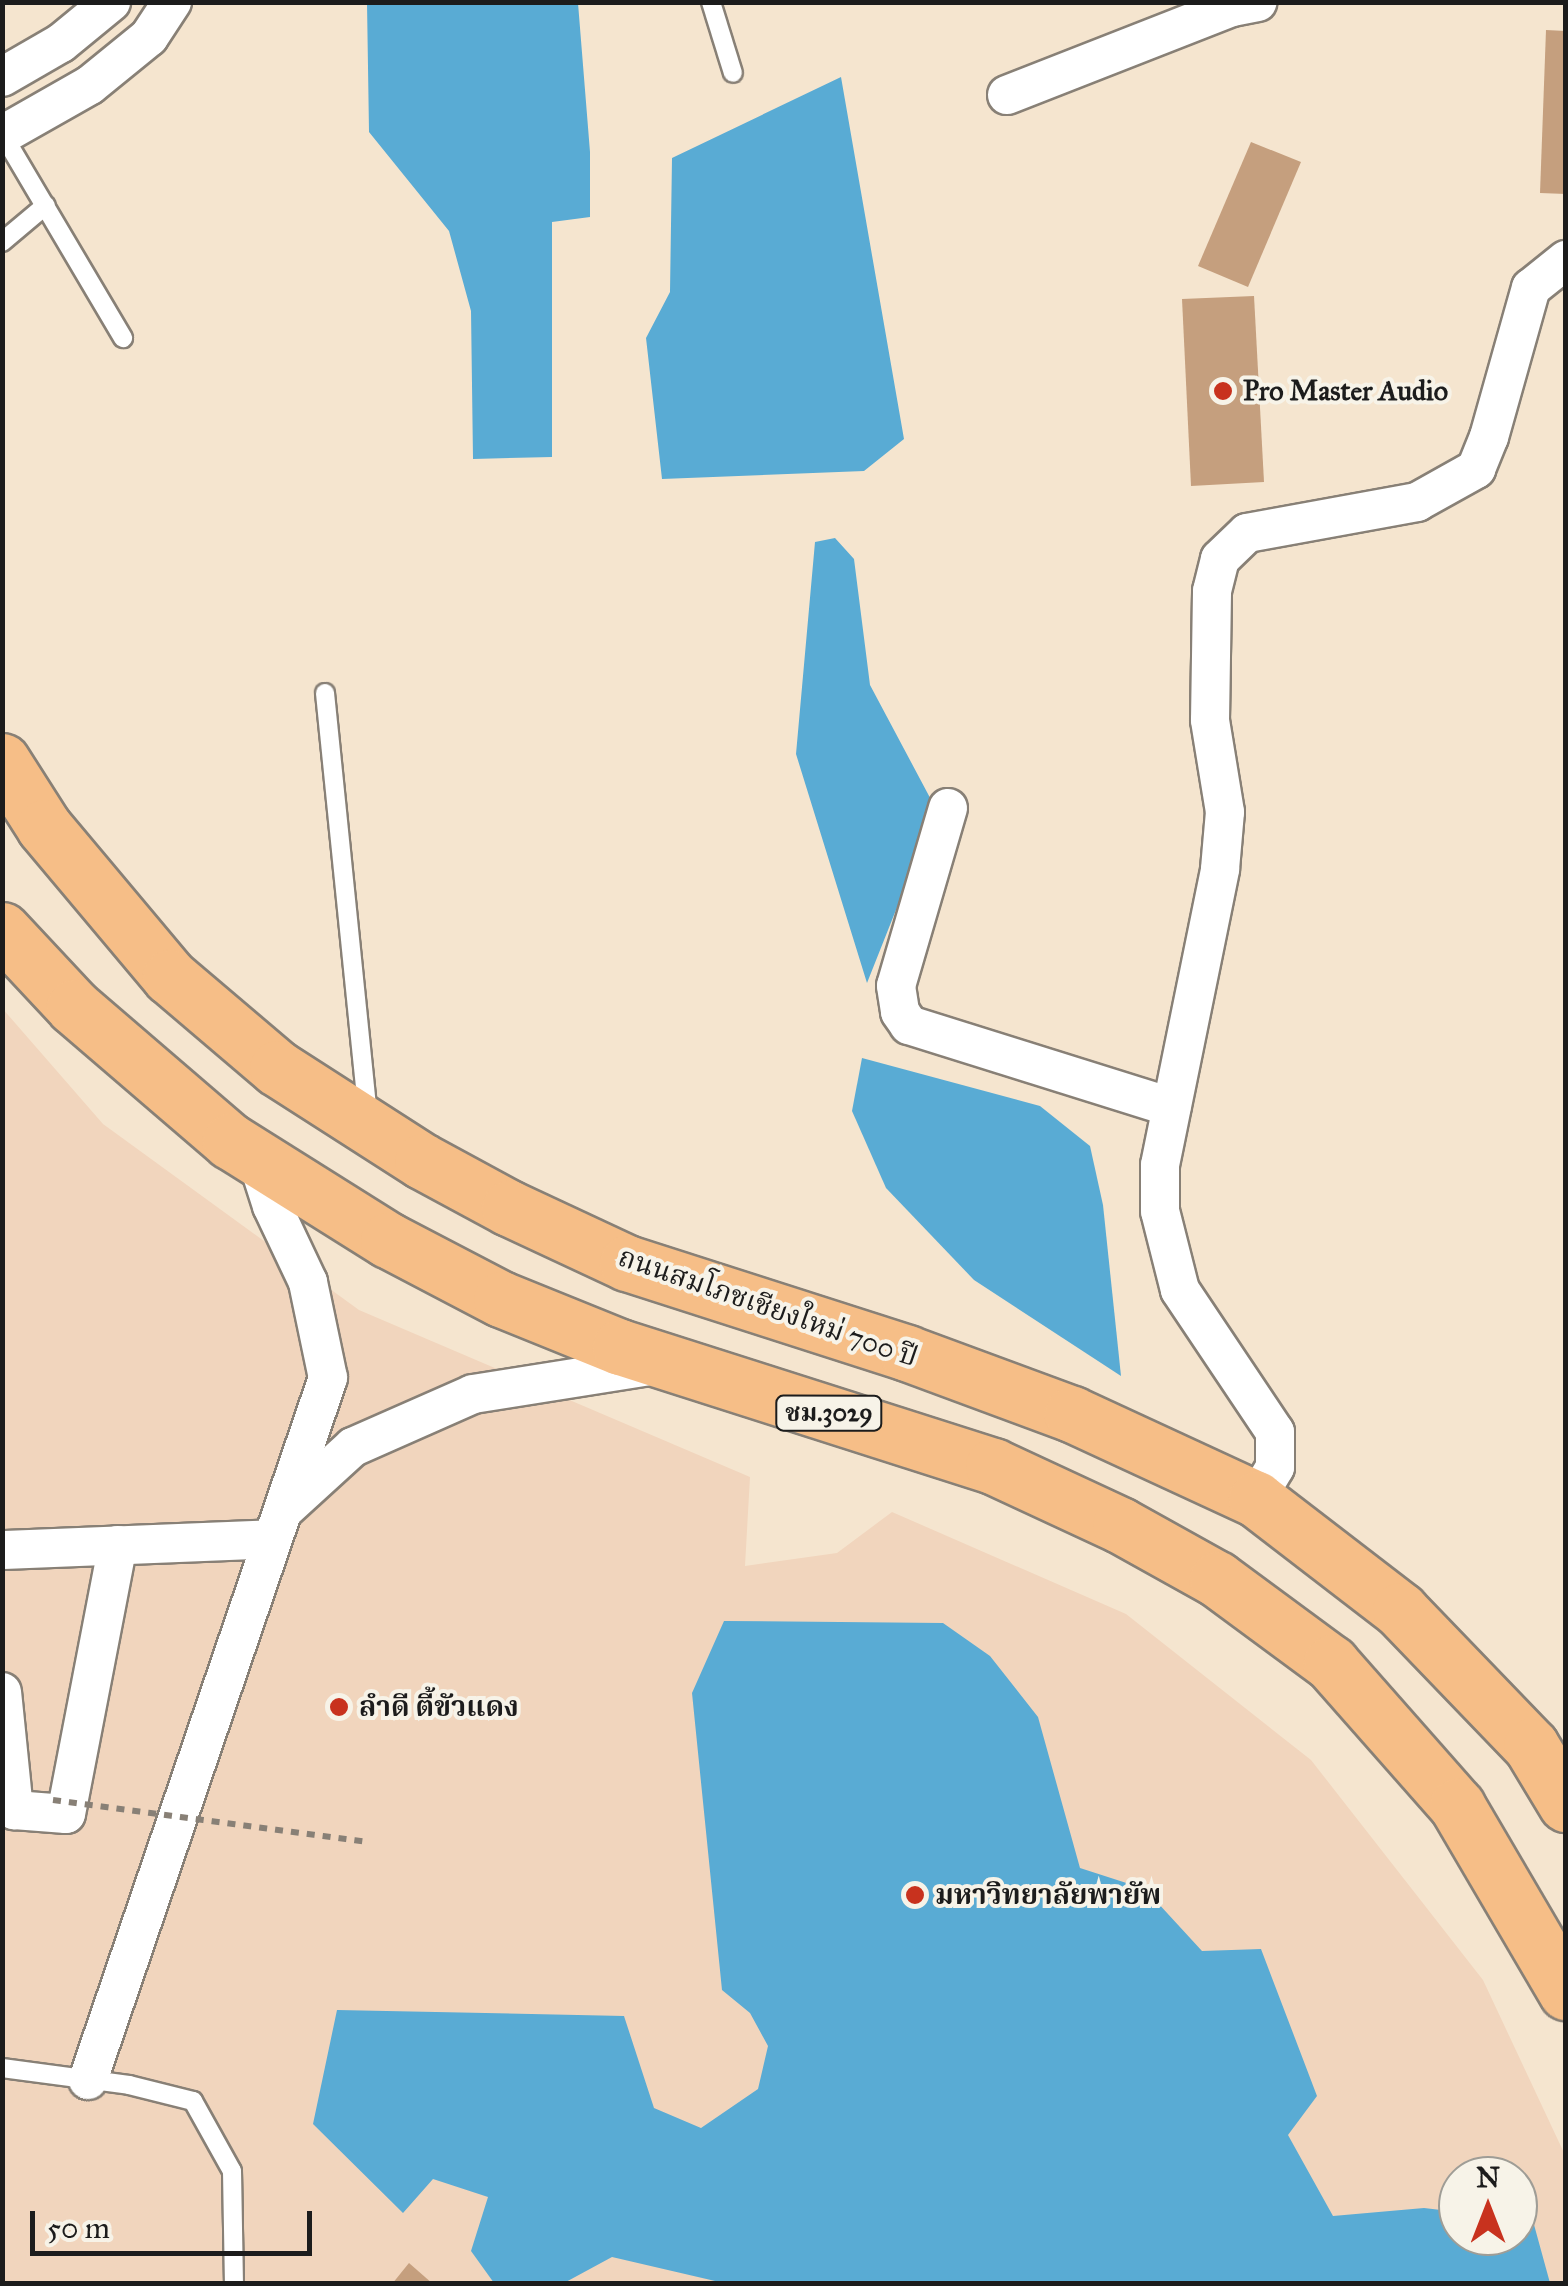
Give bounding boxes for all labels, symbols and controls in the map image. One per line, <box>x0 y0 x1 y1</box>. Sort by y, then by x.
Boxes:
place label: Pro Master Audio <box>1243 374 1448 408</box>
marker: Pro Master Audio <box>1212 380 1234 402</box>
street label: ถนนสมโภชเชียงใหม่ 700 ปี <box>614 1240 922 1374</box>
road number: ชม.3029 <box>774 1393 884 1433</box>
place label: ลำดี ตี้ขัวแดง <box>359 1690 519 1724</box>
marker: ลำดี ตี้ขัวแดง <box>328 1696 350 1718</box>
place label: มหาวิทยาลัยพายัพ <box>935 1878 1161 1912</box>
marker: มหาวิทยาลัยพายัพ <box>904 1884 926 1906</box>
north arrow <box>1438 2156 1538 2256</box>
text: N <box>1476 2160 1500 2195</box>
scale bar <box>35 2191 318 2253</box>
text: 50 m <box>47 2210 110 2246</box>

